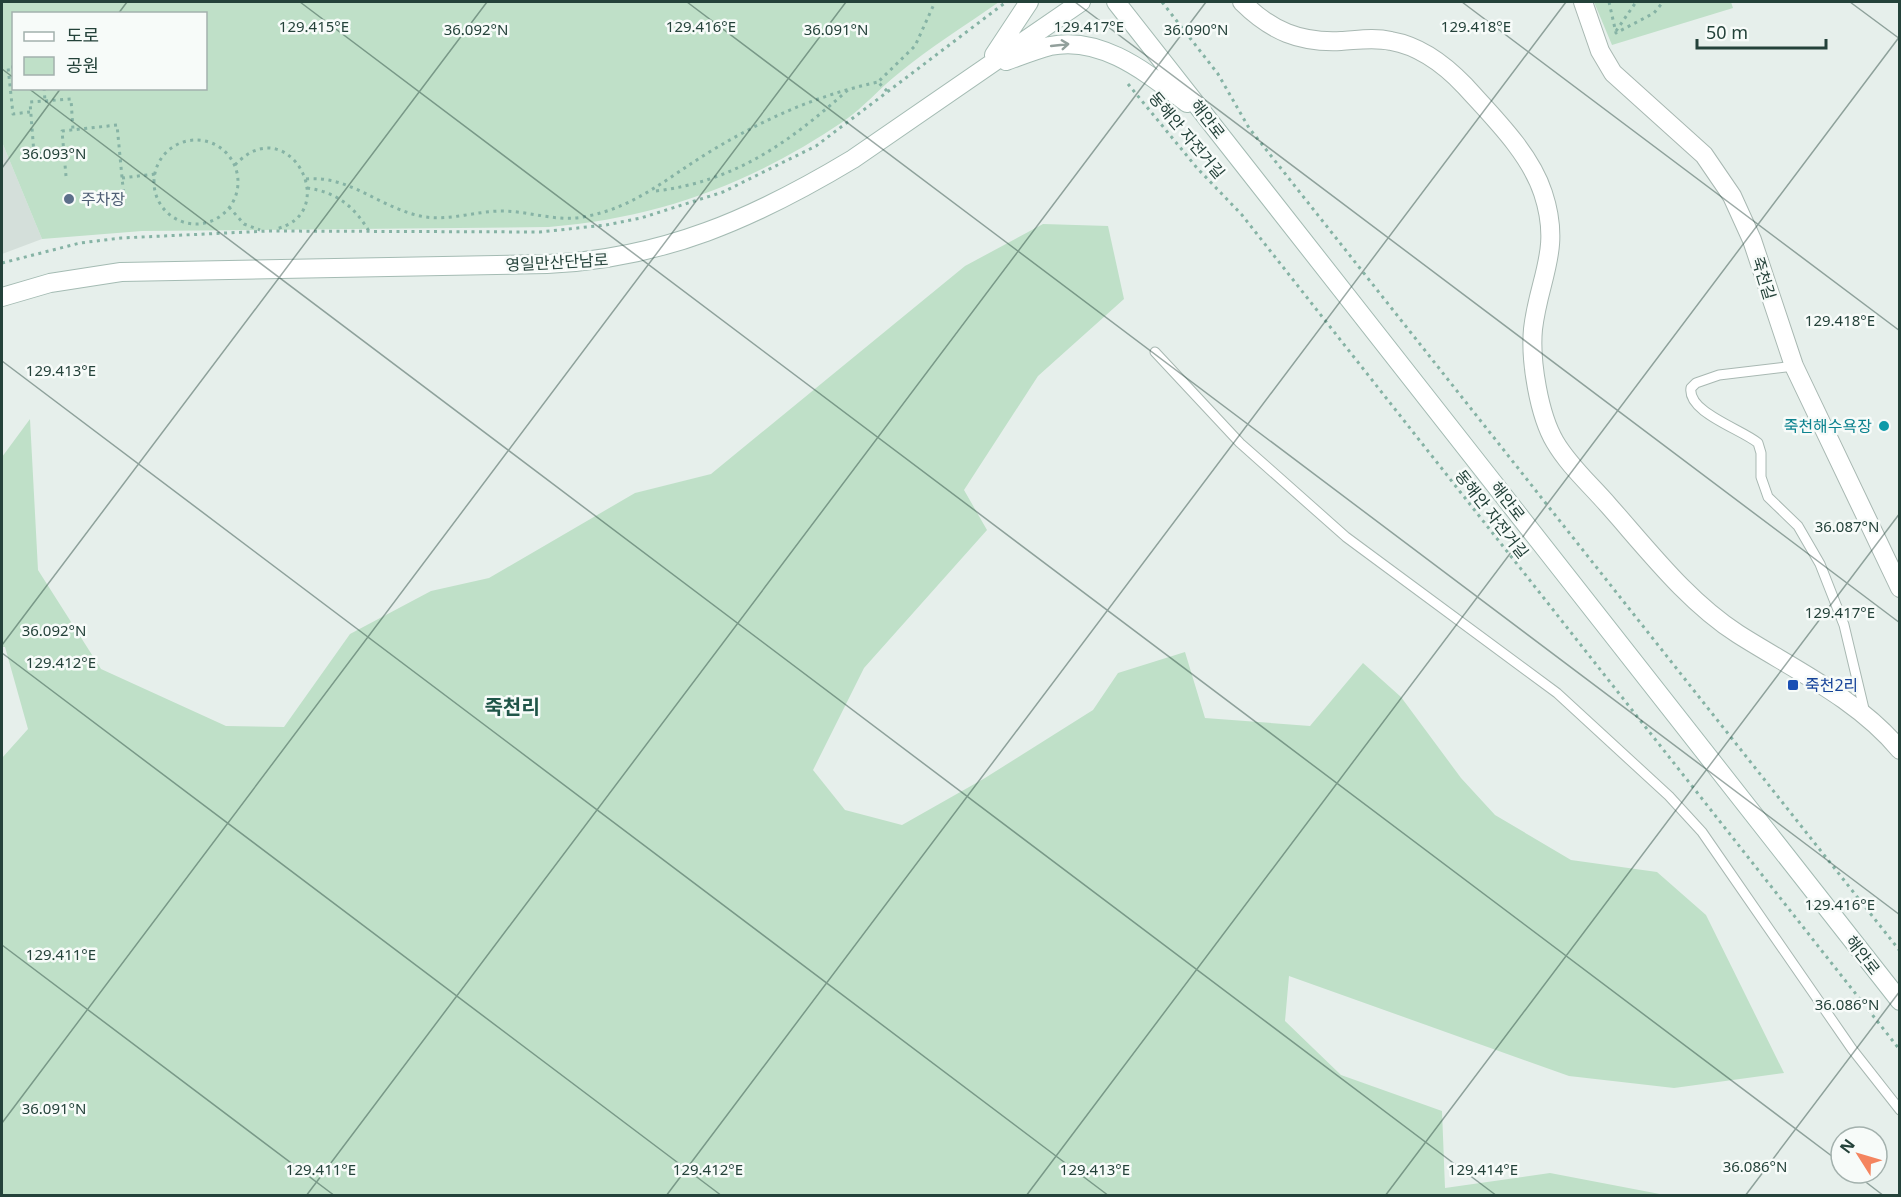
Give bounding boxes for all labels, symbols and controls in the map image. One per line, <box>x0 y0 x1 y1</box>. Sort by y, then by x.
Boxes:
legend <box>12 12 207 90</box>
scale bar <box>1697 12 1826 50</box>
text: 129.415°E <box>279 16 349 36</box>
text: 129.416°E <box>666 16 736 36</box>
text: 129.417°E <box>1054 16 1124 36</box>
text: 129.418°E <box>1441 16 1511 36</box>
text: 36.092°N <box>444 19 508 39</box>
text: 36.091°N <box>804 19 868 39</box>
text: 36.090°N <box>1164 19 1228 39</box>
text: 50 m <box>1706 20 1748 44</box>
text: 도로 <box>66 23 99 47</box>
one-way arrow <box>1049 39 1069 50</box>
text: 공원 <box>66 53 99 77</box>
street label: 동해안 자전거길 <box>1144 87 1230 183</box>
street label: 해안로 <box>1186 95 1230 143</box>
text: 36.093°N <box>22 143 86 163</box>
place label: 주차장 <box>81 188 125 210</box>
marker: 주차장 <box>62 192 76 206</box>
street label: 영일만산단남로 <box>505 248 609 276</box>
street label: 죽천길 <box>1747 254 1781 302</box>
text: 129.418°E <box>1805 310 1875 330</box>
text: 129.413°E <box>26 360 96 380</box>
place label: 죽천해수욕장 <box>1784 415 1872 437</box>
marker: 죽천해수욕장 <box>1877 419 1891 433</box>
street label: 동해안 자전거길 <box>1450 465 1534 563</box>
street label: 해안로 <box>1486 477 1530 525</box>
text: 36.087°N <box>1815 516 1879 536</box>
text: 129.417°E <box>1805 602 1875 622</box>
text: 36.092°N <box>22 620 86 640</box>
text: 129.412°E <box>26 652 96 672</box>
place label: 죽천2리 <box>1805 674 1858 696</box>
marker: 죽천2리 <box>1786 678 1800 692</box>
district label: 죽천리 <box>484 693 540 720</box>
text: 129.416°E <box>1805 894 1875 914</box>
street label: 해안로 <box>1841 931 1885 979</box>
text: 129.411°E <box>26 944 96 964</box>
text: 36.086°N <box>1815 994 1879 1014</box>
text: 36.091°N <box>22 1098 86 1118</box>
north arrow <box>1829 1125 1889 1185</box>
text: N <box>1834 1134 1860 1158</box>
text: 36.086°N <box>1723 1156 1787 1176</box>
text: 129.411°E <box>286 1159 356 1179</box>
text: 129.412°E <box>673 1159 743 1179</box>
text: 129.413°E <box>1060 1159 1130 1179</box>
text: 129.414°E <box>1448 1159 1518 1179</box>

